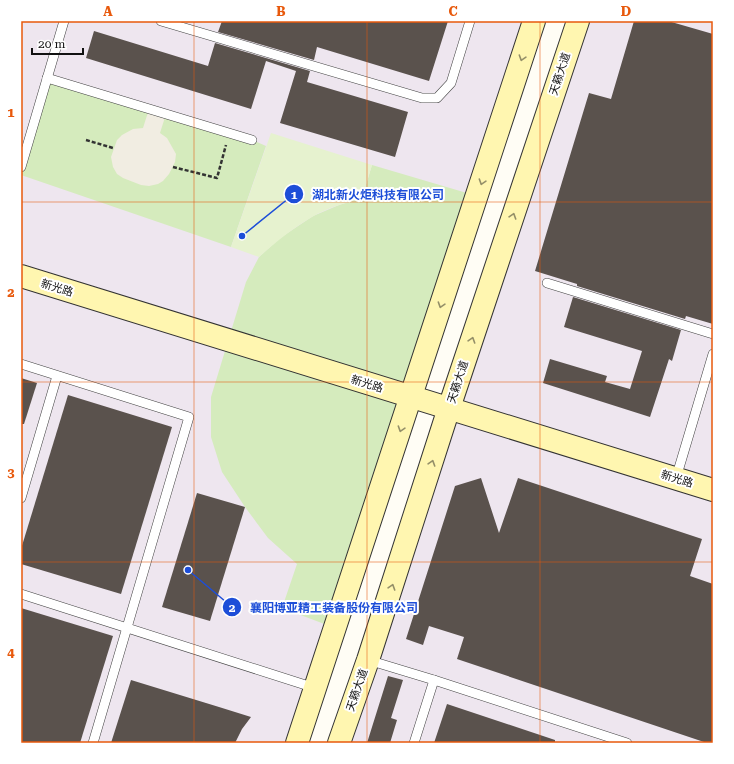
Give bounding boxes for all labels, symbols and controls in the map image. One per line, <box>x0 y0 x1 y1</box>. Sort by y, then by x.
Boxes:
text: A <box>103 4 113 19</box>
text: B <box>276 4 286 19</box>
text: C <box>448 4 458 19</box>
text: D <box>621 4 631 19</box>
scale bar <box>32 30 83 56</box>
text: 20 m <box>38 37 65 51</box>
street label: 天籁大道 <box>547 51 573 97</box>
one-way arrow <box>518 54 527 61</box>
text: 1 <box>7 105 15 120</box>
one-way arrow <box>478 178 487 185</box>
callout: 湖北新火炬科技有限公司 <box>284 182 452 206</box>
text: 1 <box>291 188 298 202</box>
text: 湖北新火炬科技有限公司 <box>312 188 444 202</box>
one-way arrow <box>508 213 517 220</box>
street label: 新光路 <box>39 277 75 299</box>
text: 2 <box>7 285 15 300</box>
one-way arrow <box>437 302 446 309</box>
one-way arrow <box>467 336 476 343</box>
street label: 天籁大道 <box>445 359 471 405</box>
street label: 新光路 <box>349 373 385 395</box>
one-way arrow <box>397 425 406 432</box>
one-way arrow <box>427 460 435 467</box>
text: 3 <box>7 465 15 480</box>
street label: 新光路 <box>659 468 695 490</box>
one-way arrow <box>387 583 395 590</box>
callout: 襄阳博亚精工装备股份有限公司 <box>222 595 426 619</box>
text: 2 <box>229 601 236 615</box>
text: 襄阳博亚精工装备股份有限公司 <box>250 601 418 615</box>
text: 4 <box>7 645 15 660</box>
street label: 天籁大道 <box>344 667 370 713</box>

